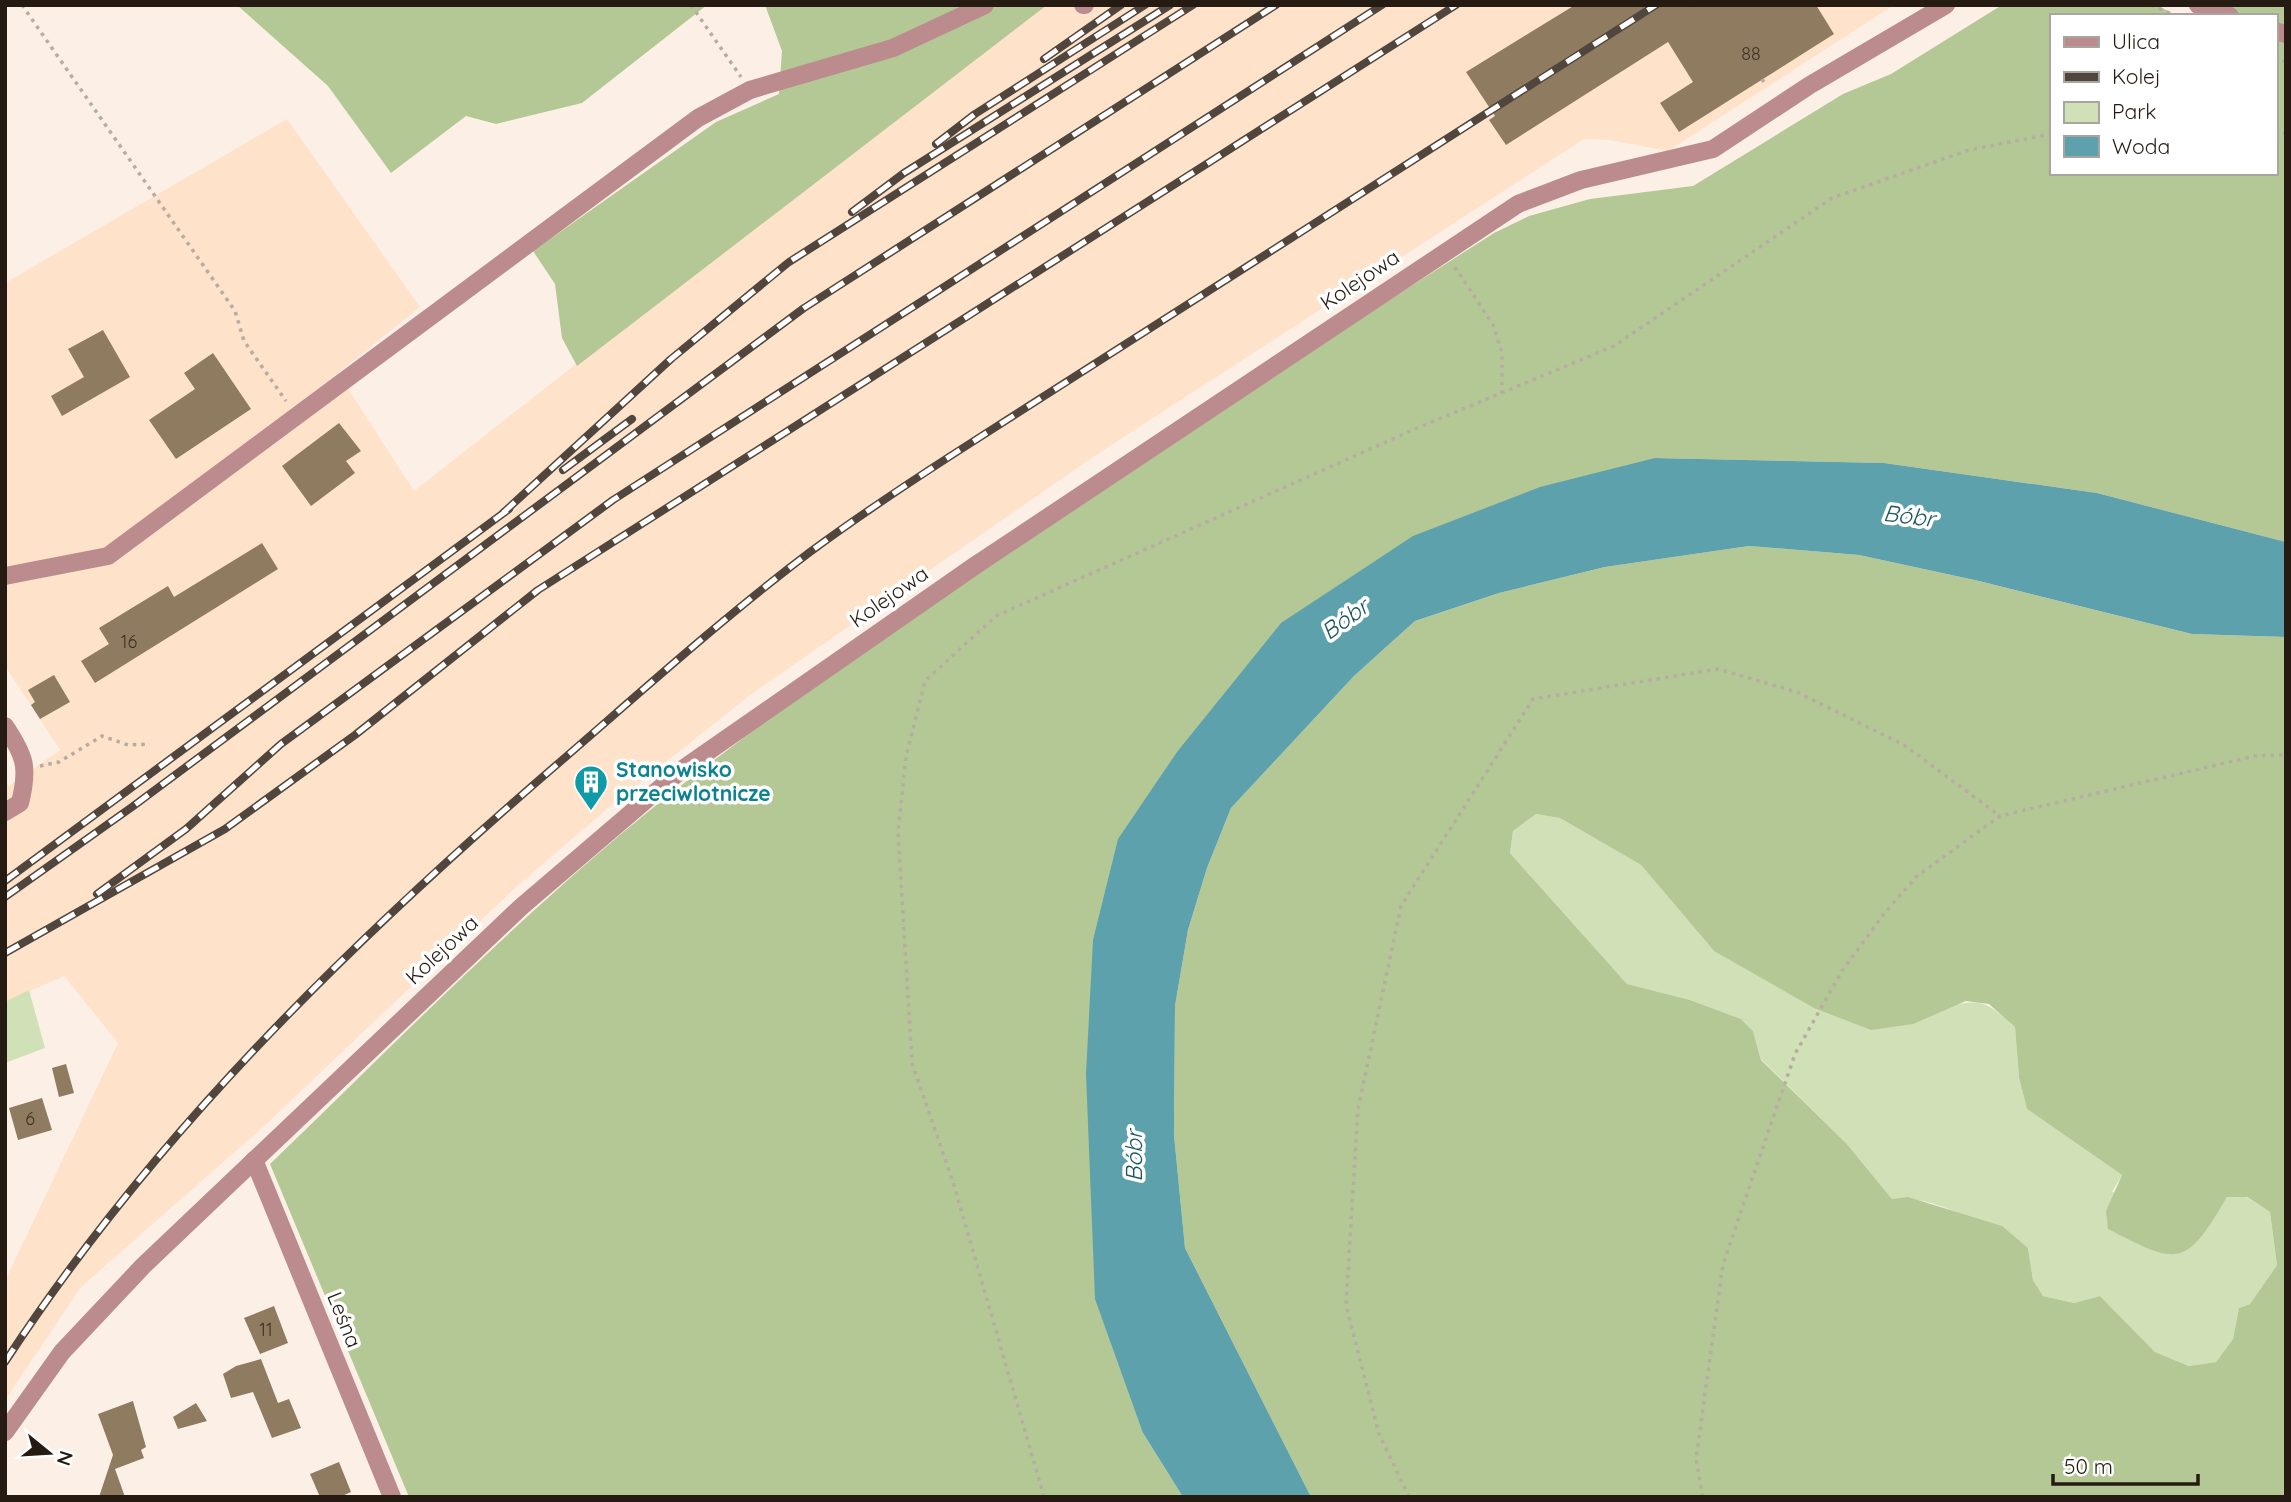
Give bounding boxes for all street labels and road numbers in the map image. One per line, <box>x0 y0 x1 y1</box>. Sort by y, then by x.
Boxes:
street label: Kolejowa <box>1315 243 1404 315</box>
street label: Kolejowa <box>844 560 933 633</box>
street label: Kolejowa <box>400 909 483 989</box>
street label: Leśna <box>322 1288 368 1351</box>

